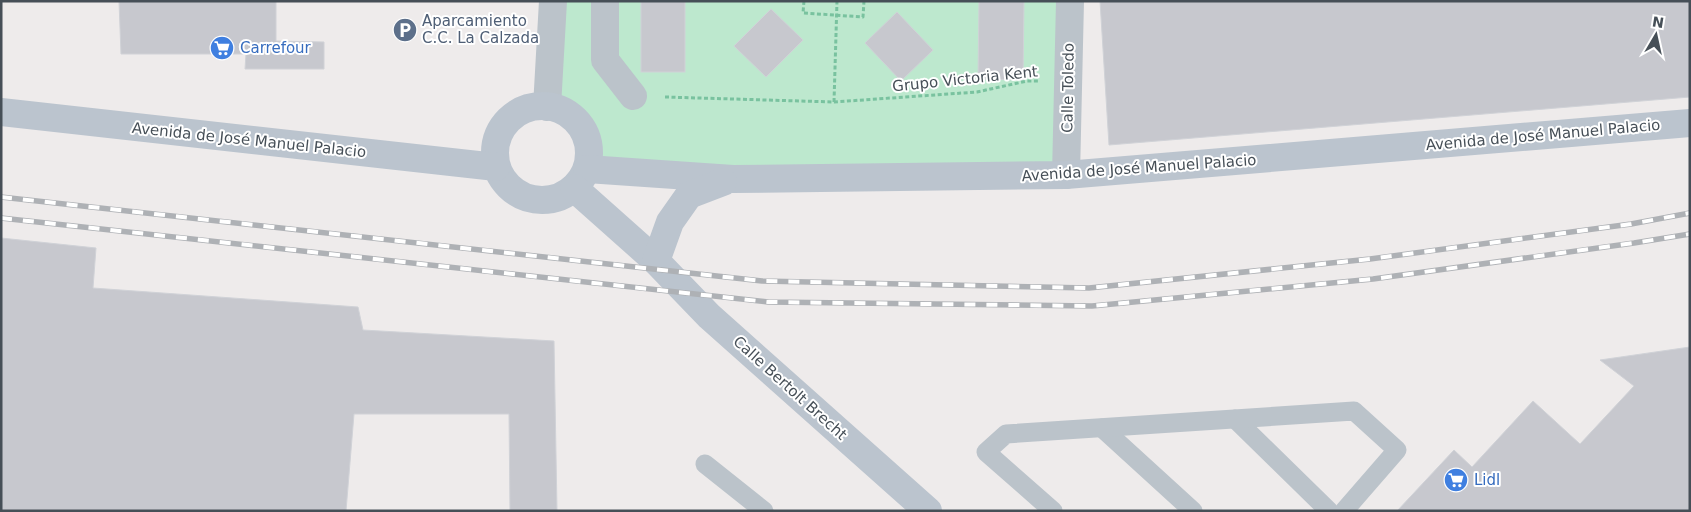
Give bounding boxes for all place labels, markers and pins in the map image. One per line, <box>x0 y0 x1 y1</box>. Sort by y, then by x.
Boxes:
place label: Aparcamiento C.C. La Calzada <box>422 12 539 47</box>
parking icon: Aparcamiento C.C. La Calzada <box>392 17 418 43</box>
supermarket icon: Carrefour <box>209 35 235 61</box>
place label: Carrefour <box>240 39 312 57</box>
supermarket icon: Lidl <box>1443 467 1469 493</box>
place label: Lidl <box>1474 471 1500 489</box>

